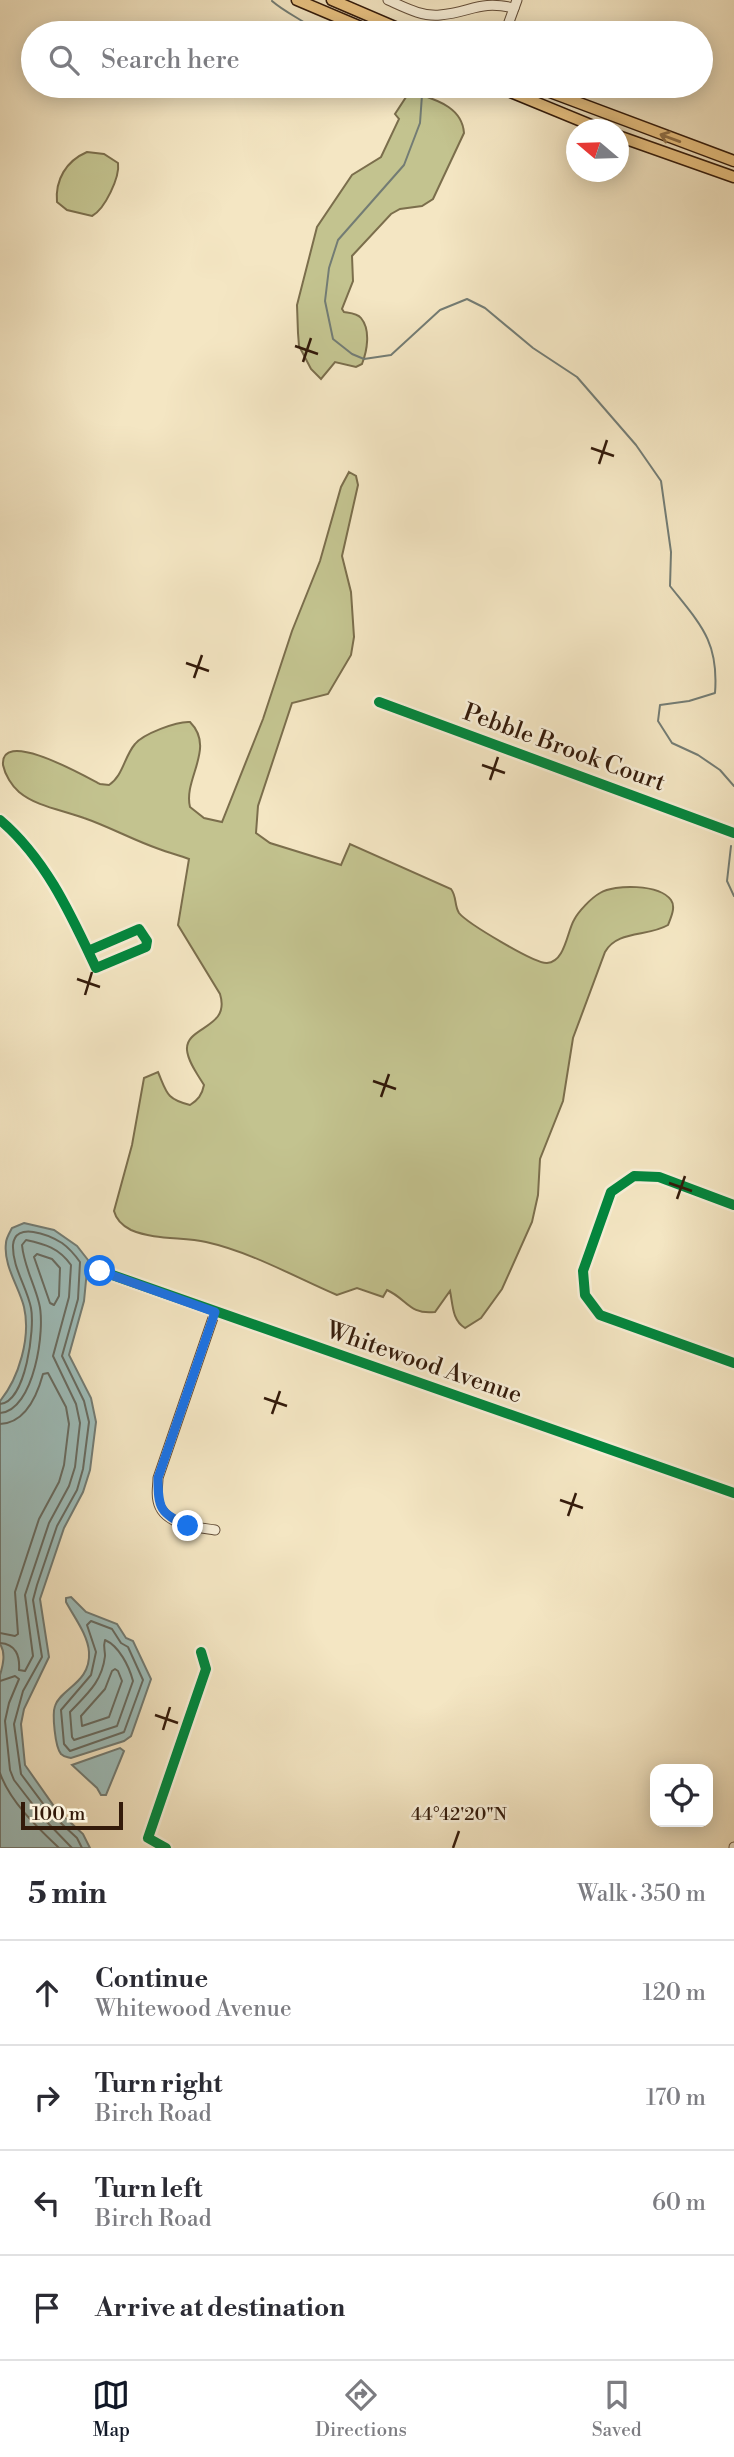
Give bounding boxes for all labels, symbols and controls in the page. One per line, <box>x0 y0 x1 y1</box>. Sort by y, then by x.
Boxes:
search box <box>21 21 713 98</box>
icon: search <box>45 41 83 79</box>
text: Search here <box>101 44 240 76</box>
north arrow <box>566 119 629 182</box>
one-way arrow <box>659 131 681 143</box>
street label: Pebble Brook Court <box>459 697 670 799</box>
route start <box>84 1255 115 1286</box>
street label: Whitewood Avenue <box>321 1315 526 1411</box>
route end <box>172 1510 203 1541</box>
map controls <box>650 1764 713 1827</box>
button: locate <box>650 1764 713 1827</box>
scale bar <box>21 1799 122 1831</box>
text: 100 m <box>32 1802 85 1826</box>
text: 44°42'20"N <box>411 1803 508 1826</box>
text: 5 min <box>28 1875 107 1913</box>
text: Walk · 350 m <box>577 1880 706 1908</box>
text: Continue <box>95 1963 208 1995</box>
icon: ahead <box>28 1974 66 2012</box>
text: 120 m <box>642 1979 706 2007</box>
text: Whitewood Avenue <box>95 1995 292 2023</box>
text: Turn right <box>95 2068 223 2100</box>
icon: right <box>28 2079 66 2117</box>
text: 170 m <box>646 2084 706 2112</box>
text: Birch Road <box>95 2100 212 2128</box>
text: Turn left <box>95 2173 203 2205</box>
icon: left <box>28 2184 66 2222</box>
text: 60 m <box>652 2189 706 2217</box>
text: Birch Road <box>95 2205 212 2233</box>
icon: arrive <box>28 2289 66 2327</box>
text: Arrive at destination <box>95 2292 345 2324</box>
tab: Map <box>92 2376 130 2442</box>
tab: Directions <box>315 2376 407 2442</box>
tab: Saved <box>592 2376 642 2442</box>

